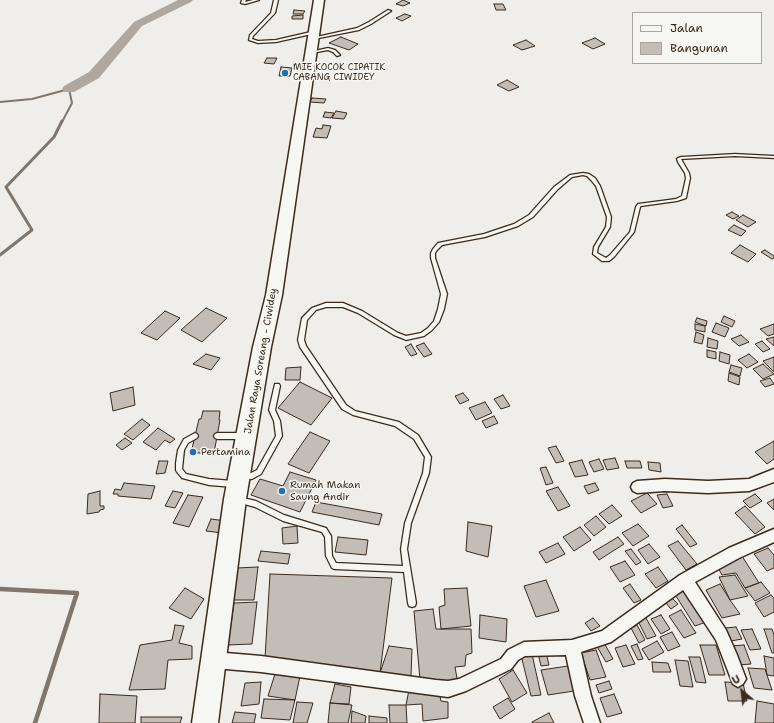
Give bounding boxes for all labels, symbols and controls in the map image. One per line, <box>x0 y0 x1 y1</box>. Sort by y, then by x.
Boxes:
legend <box>632 12 762 64</box>
text: Jalan <box>670 20 703 36</box>
text: Bangunan <box>670 40 728 56</box>
place label: MIE KOCOK CIPATIK CABANG CIWIDEY <box>293 63 385 84</box>
marker: MIE KOCOK CIPATIK CABANG CIWIDEY <box>280 68 290 78</box>
street label: Jalan Raya Soreang - Ciwidey <box>242 287 280 435</box>
place label: Pertamina <box>201 446 250 458</box>
marker: Pertamina <box>188 447 198 457</box>
place label: Rumah Makan Saung Andir <box>290 479 360 502</box>
marker: Rumah Makan Saung Andir <box>277 486 287 496</box>
north arrow <box>722 671 762 711</box>
text: U <box>729 672 743 688</box>

